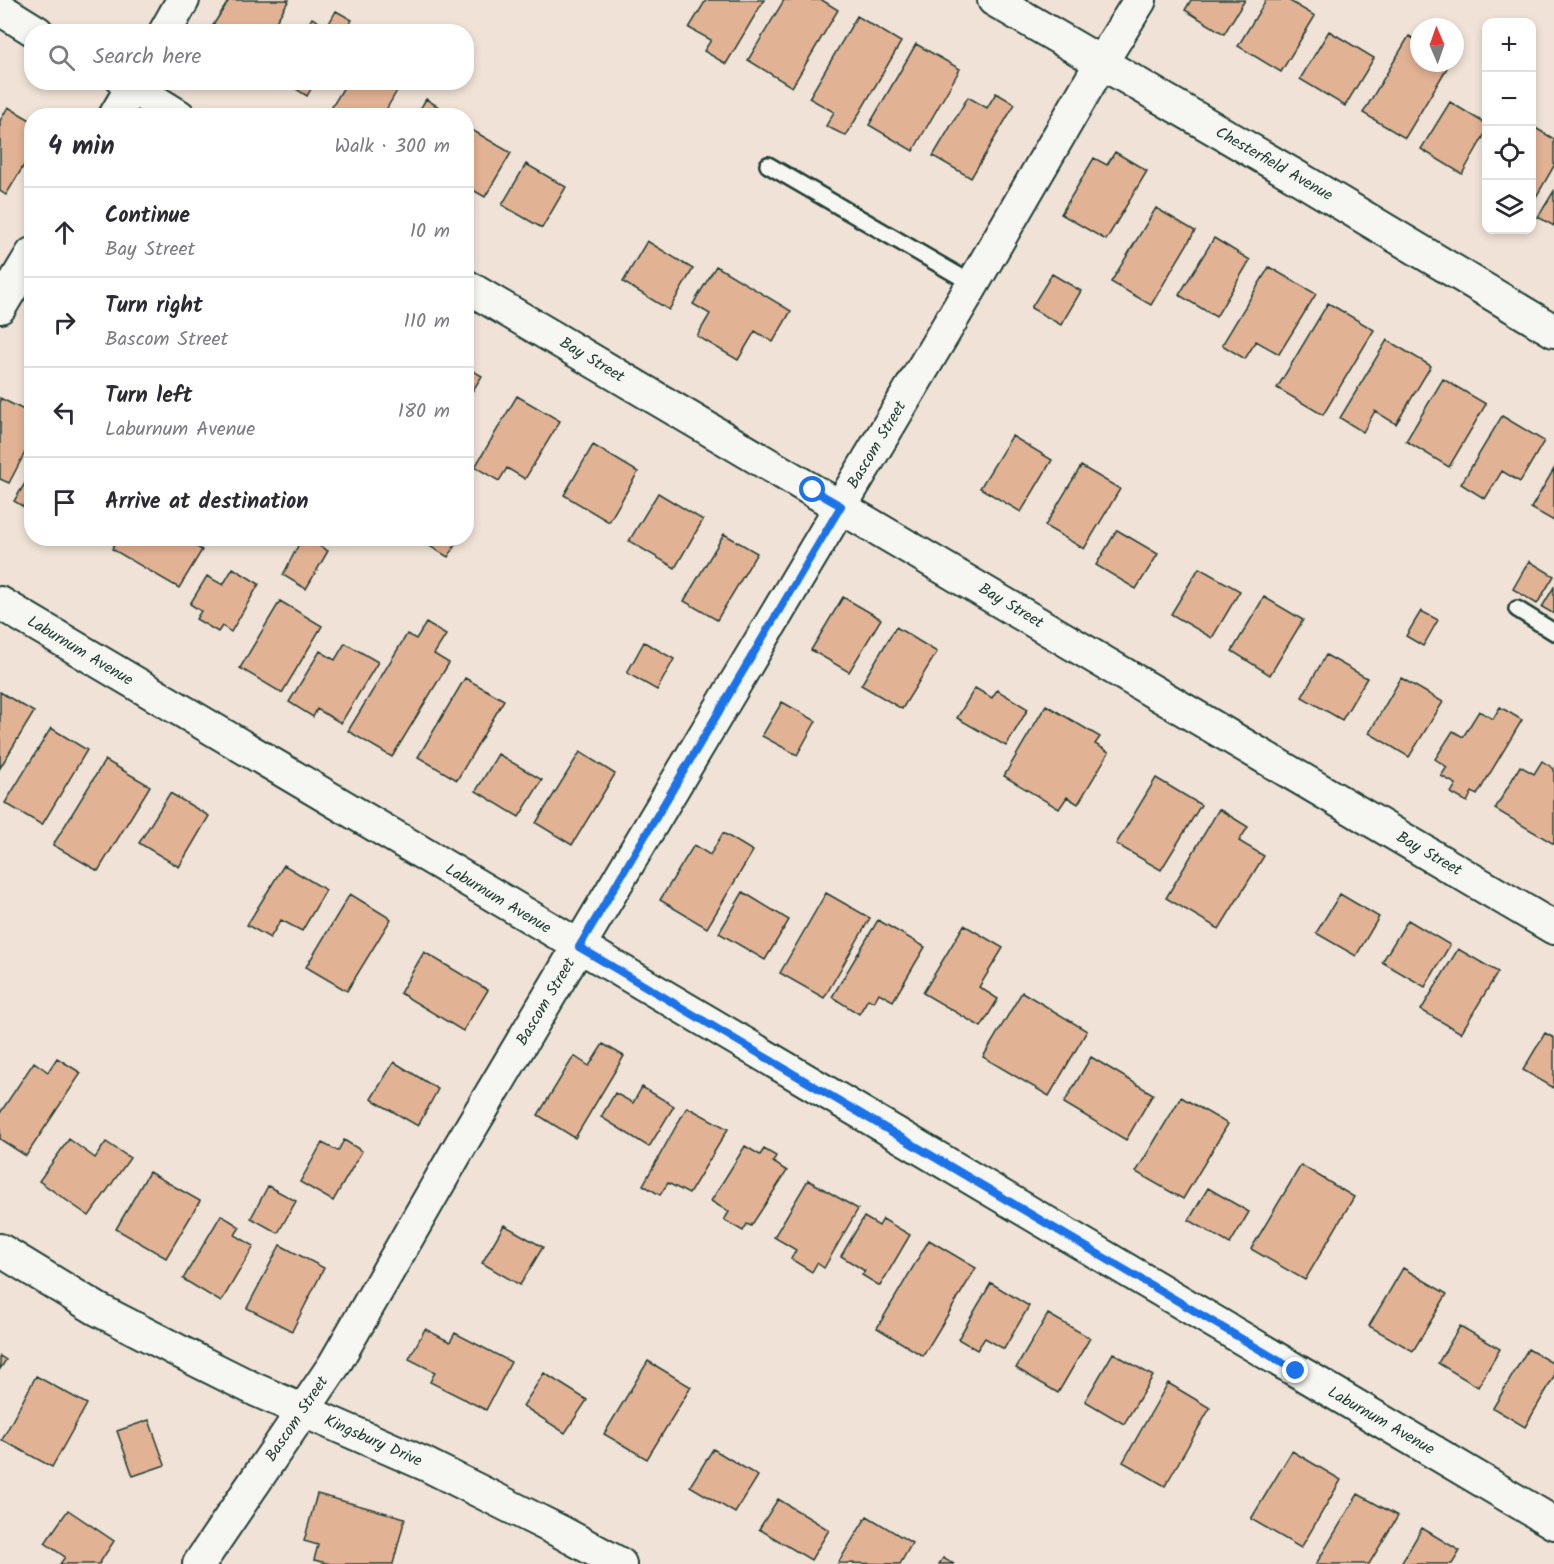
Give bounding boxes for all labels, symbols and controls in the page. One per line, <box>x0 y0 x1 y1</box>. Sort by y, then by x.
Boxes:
north arrow <box>1410 18 1464 72</box>
map controls <box>1482 18 1536 234</box>
button: + <box>1482 18 1536 72</box>
search box <box>24 24 474 90</box>
text: Search here <box>93 40 201 75</box>
icon: search <box>45 41 78 74</box>
button: − <box>1482 72 1536 126</box>
street label: Chesterfield Avenue <box>1211 120 1337 208</box>
text: 4 min <box>48 126 115 168</box>
button: locate <box>1482 126 1536 180</box>
text: Walk · 300 m <box>335 131 450 163</box>
button: layers <box>1482 180 1536 234</box>
text: Continue <box>105 199 190 234</box>
icon: ahead <box>48 216 81 249</box>
text: 10 m <box>410 216 450 248</box>
text: Bay Street <box>105 234 195 266</box>
text: Turn right <box>105 289 203 324</box>
icon: right <box>48 306 81 339</box>
text: 110 m <box>404 306 450 338</box>
text: Bascom Street <box>105 324 228 356</box>
street label: Bay Street <box>555 331 630 390</box>
text: Turn left <box>105 379 192 414</box>
icon: left <box>48 396 81 429</box>
text: 180 m <box>398 396 450 428</box>
street label: Bascom Street <box>841 396 914 494</box>
text: Laburnum Avenue <box>105 414 255 446</box>
route start <box>799 476 825 502</box>
text: Arrive at destination <box>105 485 308 520</box>
icon: arrive <box>48 486 81 519</box>
street label: Bay Street <box>974 577 1049 636</box>
street label: Laburnum Avenue <box>22 609 138 693</box>
street label: Bay Street <box>1391 825 1467 883</box>
street label: Laburnum Avenue <box>440 857 556 941</box>
street label: Bascom Street <box>510 953 583 1051</box>
route end <box>1282 1357 1308 1383</box>
street label: Bascom Street <box>259 1370 335 1467</box>
street label: Laburnum Avenue <box>1323 1380 1439 1462</box>
street label: Kingsbury Drive <box>320 1408 426 1474</box>

